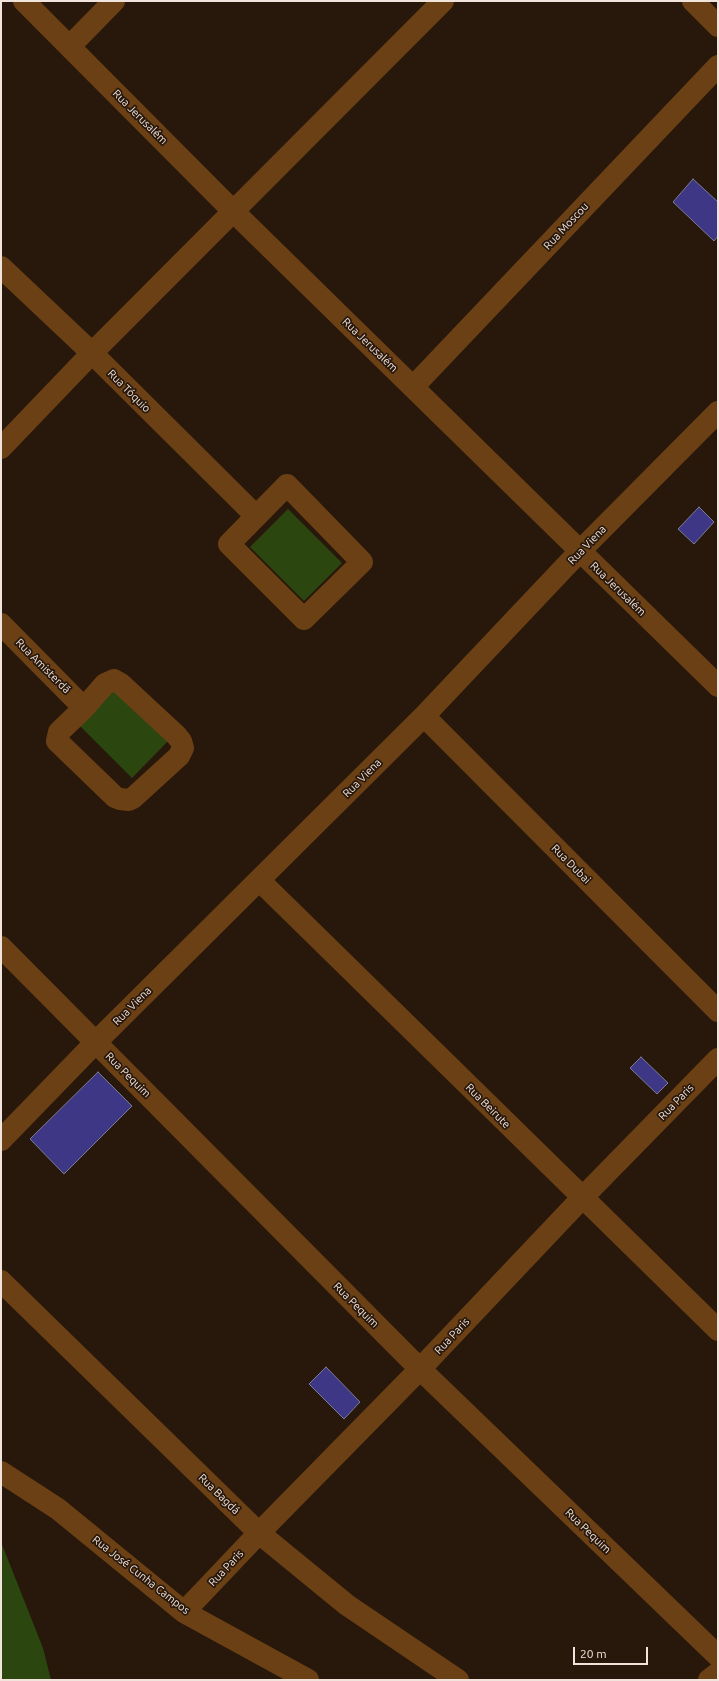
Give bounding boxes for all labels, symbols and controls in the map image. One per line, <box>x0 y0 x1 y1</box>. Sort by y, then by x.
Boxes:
street label: Rua Jerusalém <box>110 87 170 147</box>
street label: Rua Moscou <box>541 200 591 252</box>
street label: Rua Jerusalém <box>339 315 401 375</box>
street label: Rua Tóquio <box>105 367 153 415</box>
street label: Rua Viena <box>565 523 609 567</box>
street label: Rua Jerusalém <box>587 559 649 619</box>
street label: Rua Amisterdã <box>13 636 73 696</box>
street label: Rua Viena <box>340 756 384 800</box>
street label: Rua Dubai <box>549 842 593 886</box>
street label: Rua Viena <box>110 984 154 1028</box>
street label: Rua Pequim <box>103 1050 153 1100</box>
street label: Rua Beirute <box>463 1081 513 1131</box>
street label: Rua Paris <box>656 1081 696 1123</box>
street label: Rua Pequim <box>331 1280 381 1330</box>
street label: Rua Paris <box>432 1315 472 1357</box>
street label: Rua Bagdá <box>196 1471 242 1517</box>
street label: Rua Pequim <box>562 1506 614 1556</box>
street label: Rua José Cunha Campos <box>90 1533 192 1617</box>
street label: Rua Paris <box>206 1547 246 1589</box>
scale bar <box>575 1639 650 1665</box>
text: 20 m <box>580 1647 607 1660</box>

